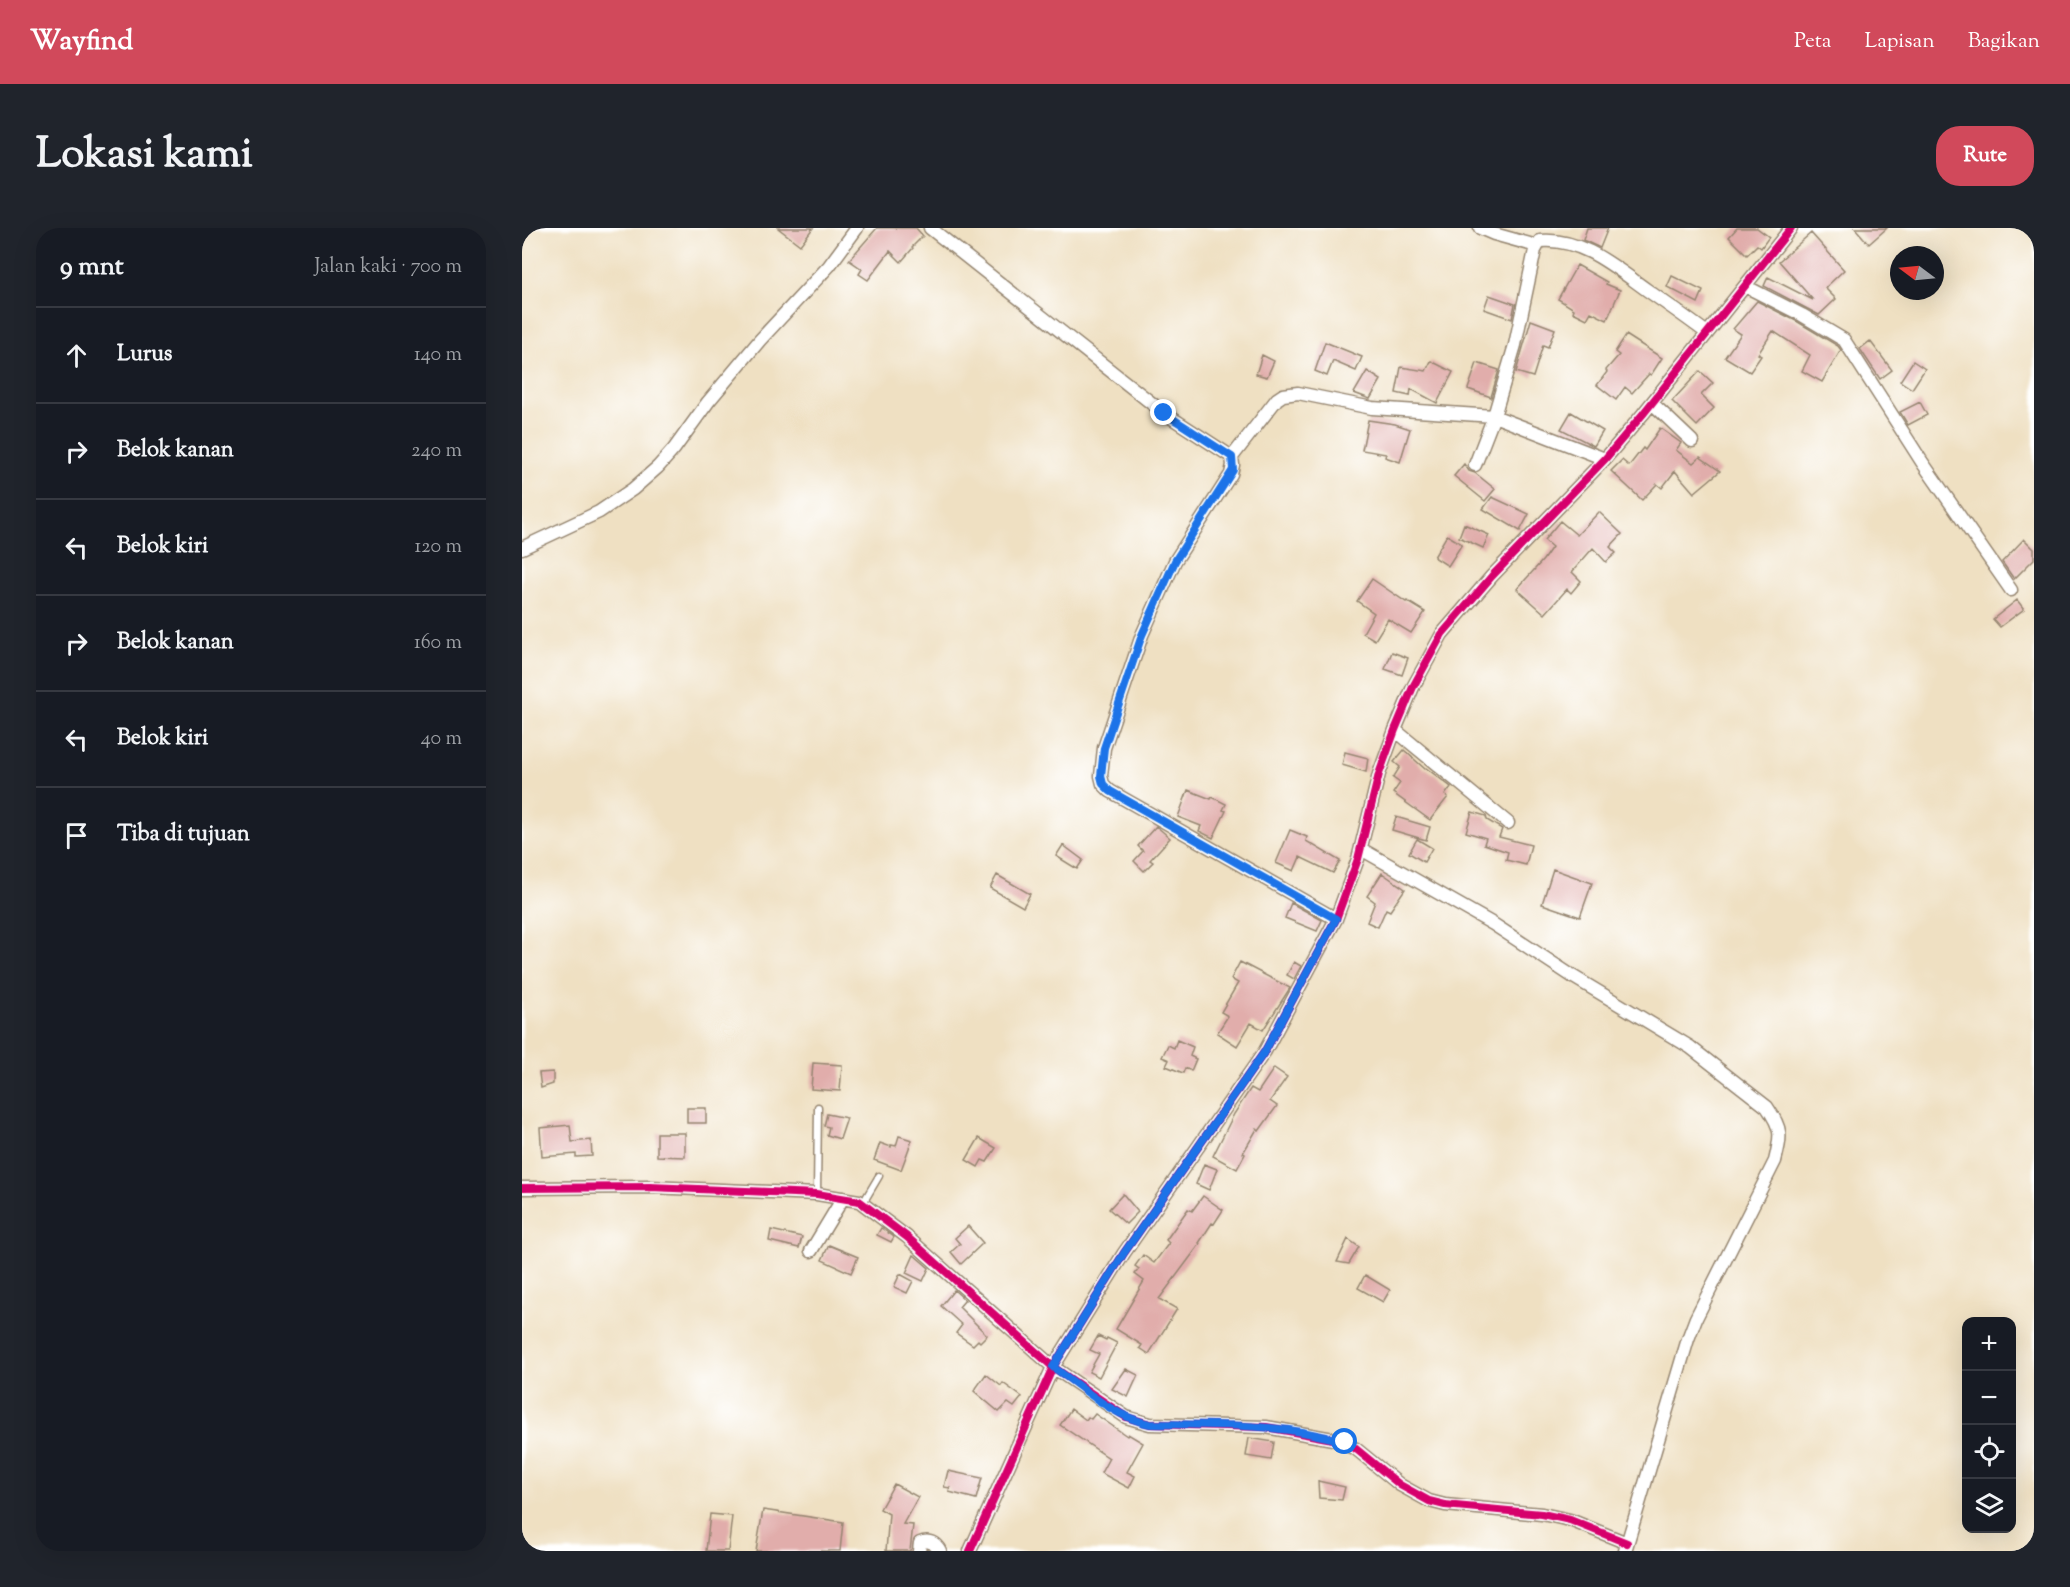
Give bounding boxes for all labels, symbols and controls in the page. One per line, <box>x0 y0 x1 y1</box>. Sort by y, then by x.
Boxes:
text: Wayfind <box>30 22 133 62</box>
text: Peta <box>1794 27 1832 57</box>
text: Lapisan <box>1865 27 1935 57</box>
text: Bagikan <box>1968 27 2040 57</box>
text: Lokasi kami <box>36 126 253 186</box>
button: Rute <box>1936 126 2034 186</box>
north arrow <box>1890 246 1944 300</box>
text: 9 mnt <box>60 249 124 286</box>
text: Jalan kaki · 700 m <box>314 253 462 282</box>
icon: ahead <box>60 339 93 372</box>
text: Lurus <box>117 339 173 371</box>
text: 140 m <box>414 341 462 370</box>
route end <box>1150 399 1176 425</box>
icon: right <box>60 435 93 468</box>
text: Belok kanan <box>117 435 234 467</box>
text: 240 m <box>411 437 462 466</box>
icon: left <box>60 531 93 564</box>
text: Belok kiri <box>117 531 208 563</box>
text: 120 m <box>414 533 462 562</box>
icon: right <box>60 627 93 660</box>
text: Belok kanan <box>117 627 234 659</box>
text: 160 m <box>414 629 462 658</box>
icon: left <box>60 723 93 756</box>
text: Belok kiri <box>117 723 208 755</box>
text: 40 m <box>421 725 462 754</box>
icon: arrive <box>60 819 93 852</box>
text: Tiba di tujuan <box>117 819 250 851</box>
map controls <box>1962 1317 2016 1533</box>
button: + <box>1962 1317 2016 1371</box>
button: − <box>1962 1371 2016 1425</box>
button: locate <box>1962 1425 2016 1479</box>
route start <box>1331 1428 1357 1454</box>
button: layers <box>1962 1479 2016 1533</box>

